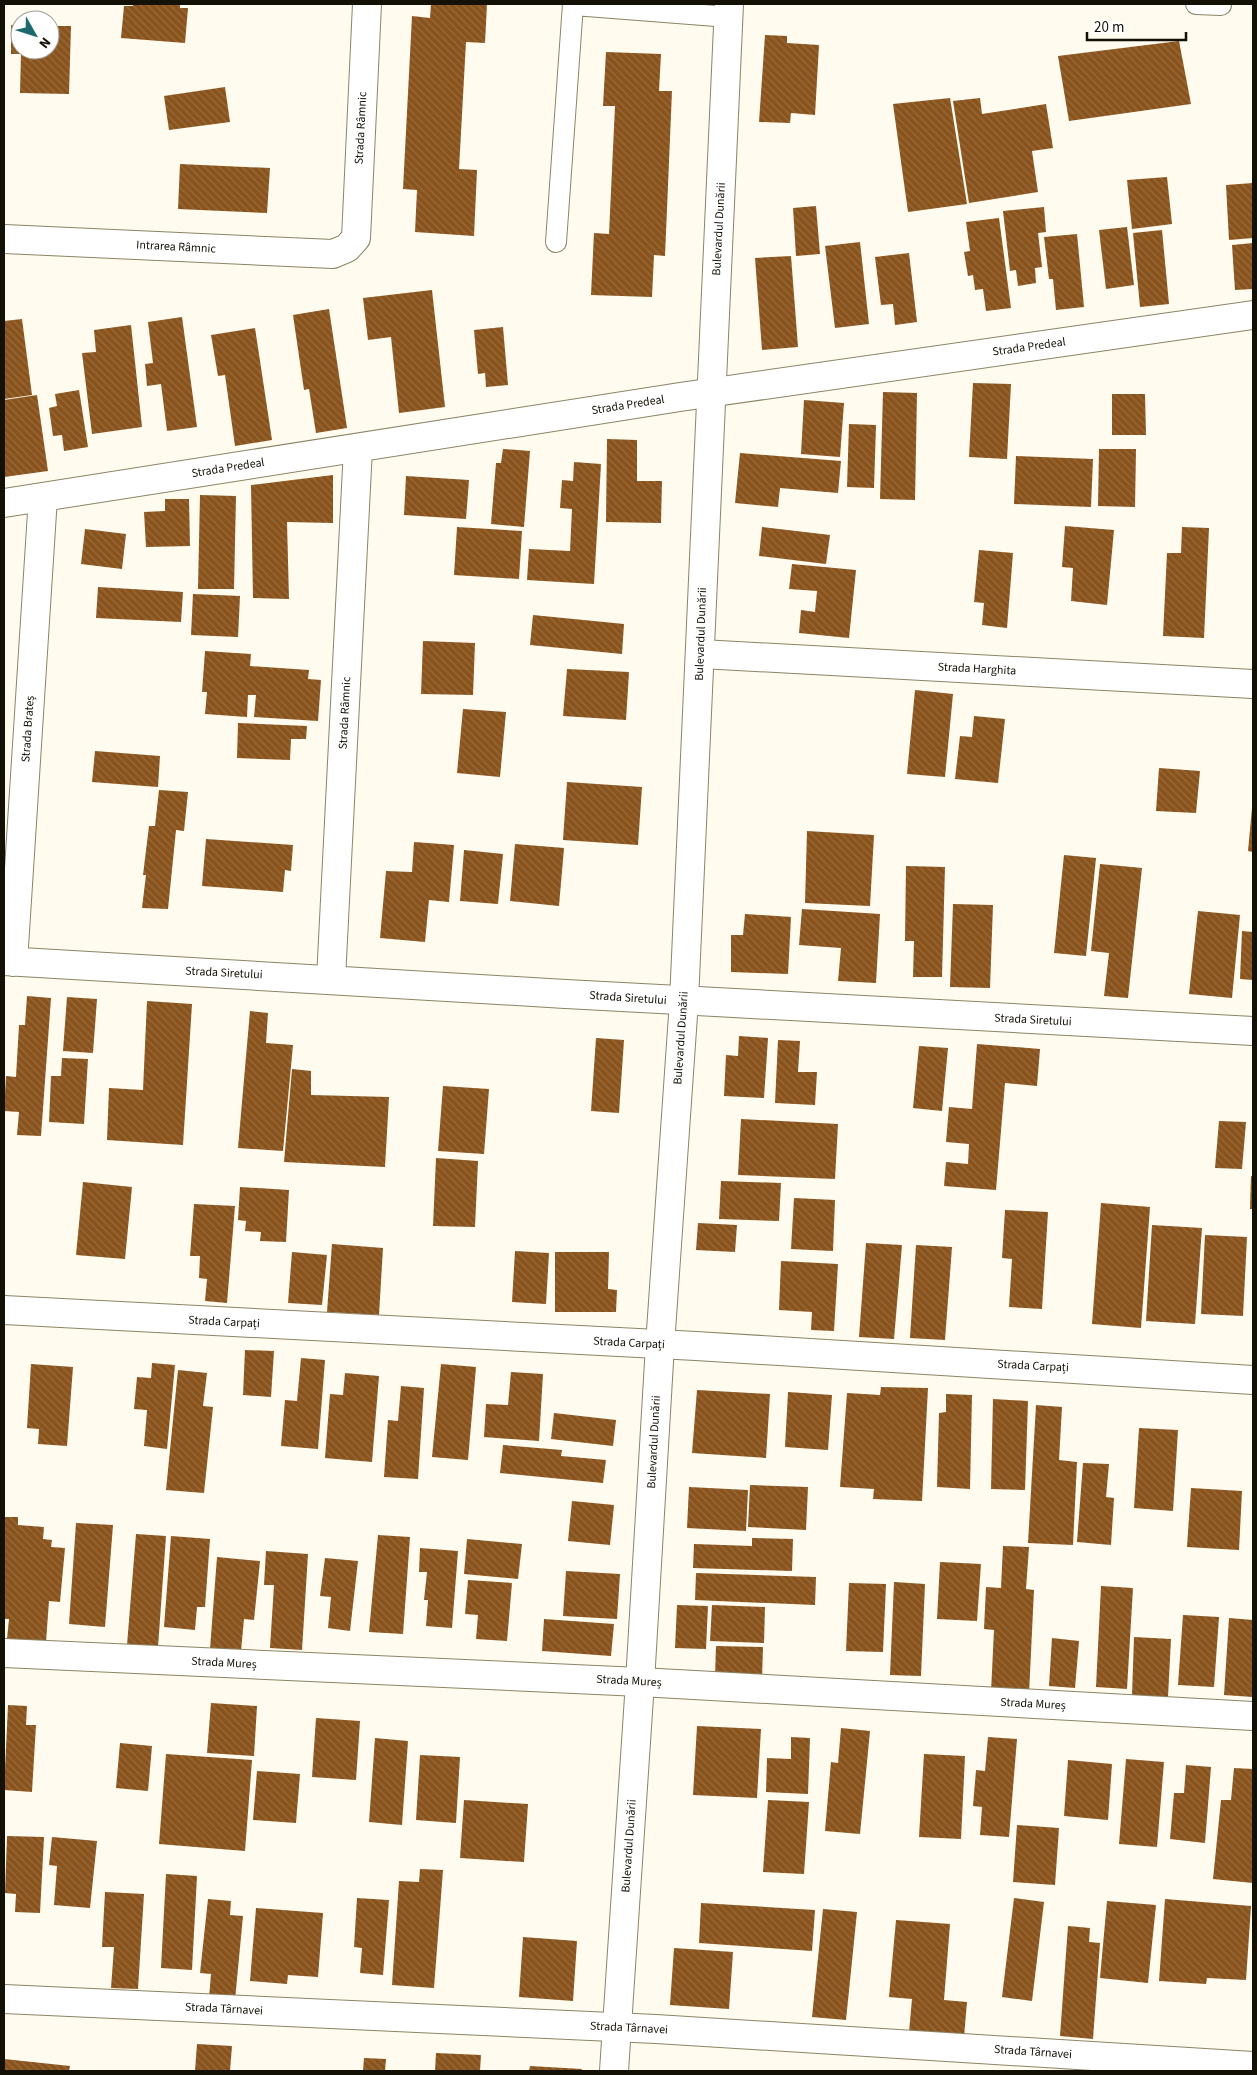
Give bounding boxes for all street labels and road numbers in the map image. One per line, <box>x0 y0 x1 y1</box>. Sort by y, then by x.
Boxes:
street label: Strada Râmnic <box>351 91 371 165</box>
street label: Bulevardul Dunării <box>708 182 730 276</box>
street label: Intrarea Râmnic <box>136 236 217 258</box>
street label: Strada Predeal <box>991 333 1067 361</box>
street label: Strada Predeal <box>590 391 666 419</box>
street label: Strada Predeal <box>190 454 266 482</box>
street label: Bulevardul Dunării <box>691 587 711 681</box>
street label: Strada Harghita <box>937 658 1017 680</box>
street label: Strada Râmnic <box>335 676 355 750</box>
street label: Strada Brateș <box>17 695 39 763</box>
street label: Strada Siretului <box>185 962 263 984</box>
street label: Strada Siretului <box>589 987 667 1009</box>
street label: Bulevardul Dunării <box>669 991 693 1085</box>
street label: Strada Siretului <box>994 1009 1072 1031</box>
street label: Strada Carpați <box>188 1312 260 1332</box>
street label: Strada Carpați <box>593 1333 665 1353</box>
street label: Strada Carpați <box>997 1356 1069 1376</box>
street label: Bulevardul Dunării <box>643 1395 665 1489</box>
street label: Strada Mureș <box>191 1653 257 1673</box>
street label: Strada Mureș <box>596 1671 662 1691</box>
street label: Strada Mureș <box>1000 1694 1066 1714</box>
street label: Bulevardul Dunării <box>617 1799 641 1893</box>
street label: Strada Târnavei <box>185 1998 263 2020</box>
street label: Strada Târnavei <box>590 2017 668 2039</box>
street label: Strada Târnavei <box>993 2041 1073 2063</box>

